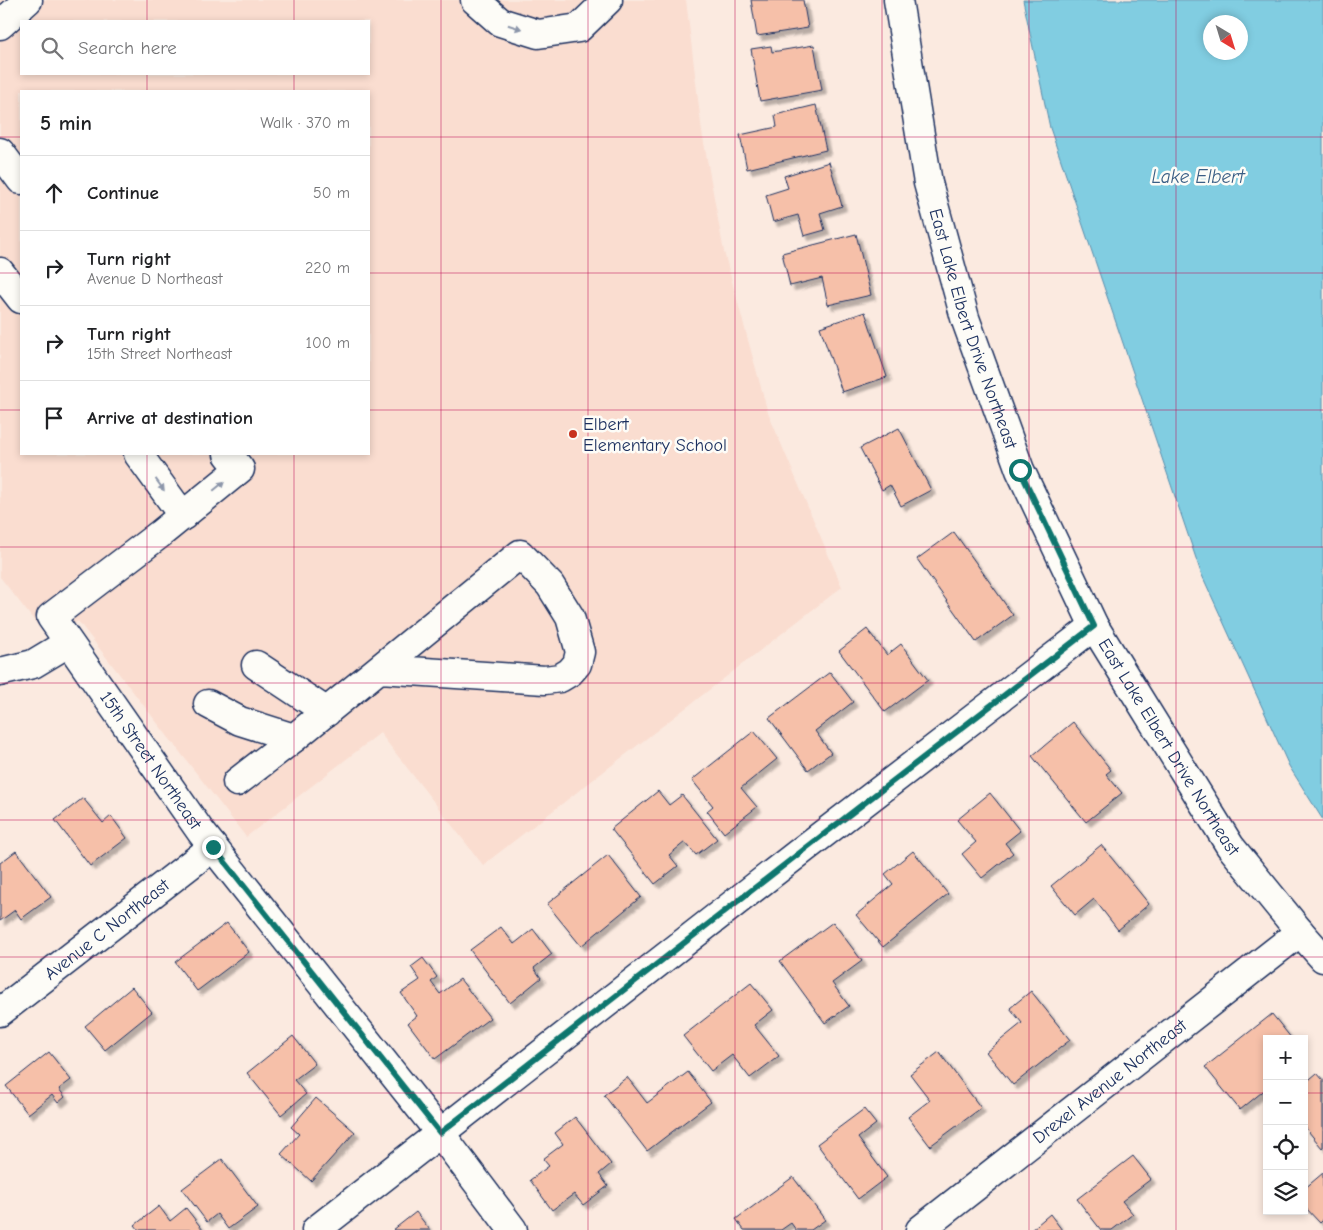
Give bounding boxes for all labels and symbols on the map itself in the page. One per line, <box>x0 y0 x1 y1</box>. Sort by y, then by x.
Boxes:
north arrow <box>1203 15 1248 60</box>
one-way arrow <box>507 23 522 31</box>
water label: Lake Elbert <box>1151 166 1247 188</box>
street label: East Lake Elbert Drive Northeast <box>925 206 1022 452</box>
place label: Elbert Elementary School <box>583 414 727 456</box>
marker: Elbert Elementary School <box>567 428 579 440</box>
route start <box>1009 459 1032 482</box>
one-way arrow <box>155 478 166 491</box>
one-way arrow <box>212 481 225 492</box>
street label: East Lake Elbert Drive Northeast <box>1094 635 1244 860</box>
street label: 15th Street Northeast <box>96 687 207 834</box>
route end <box>202 836 225 859</box>
street label: Avenue C Northeast <box>40 874 174 984</box>
street label: Drexel Avenue Northeast <box>1029 1014 1191 1148</box>

